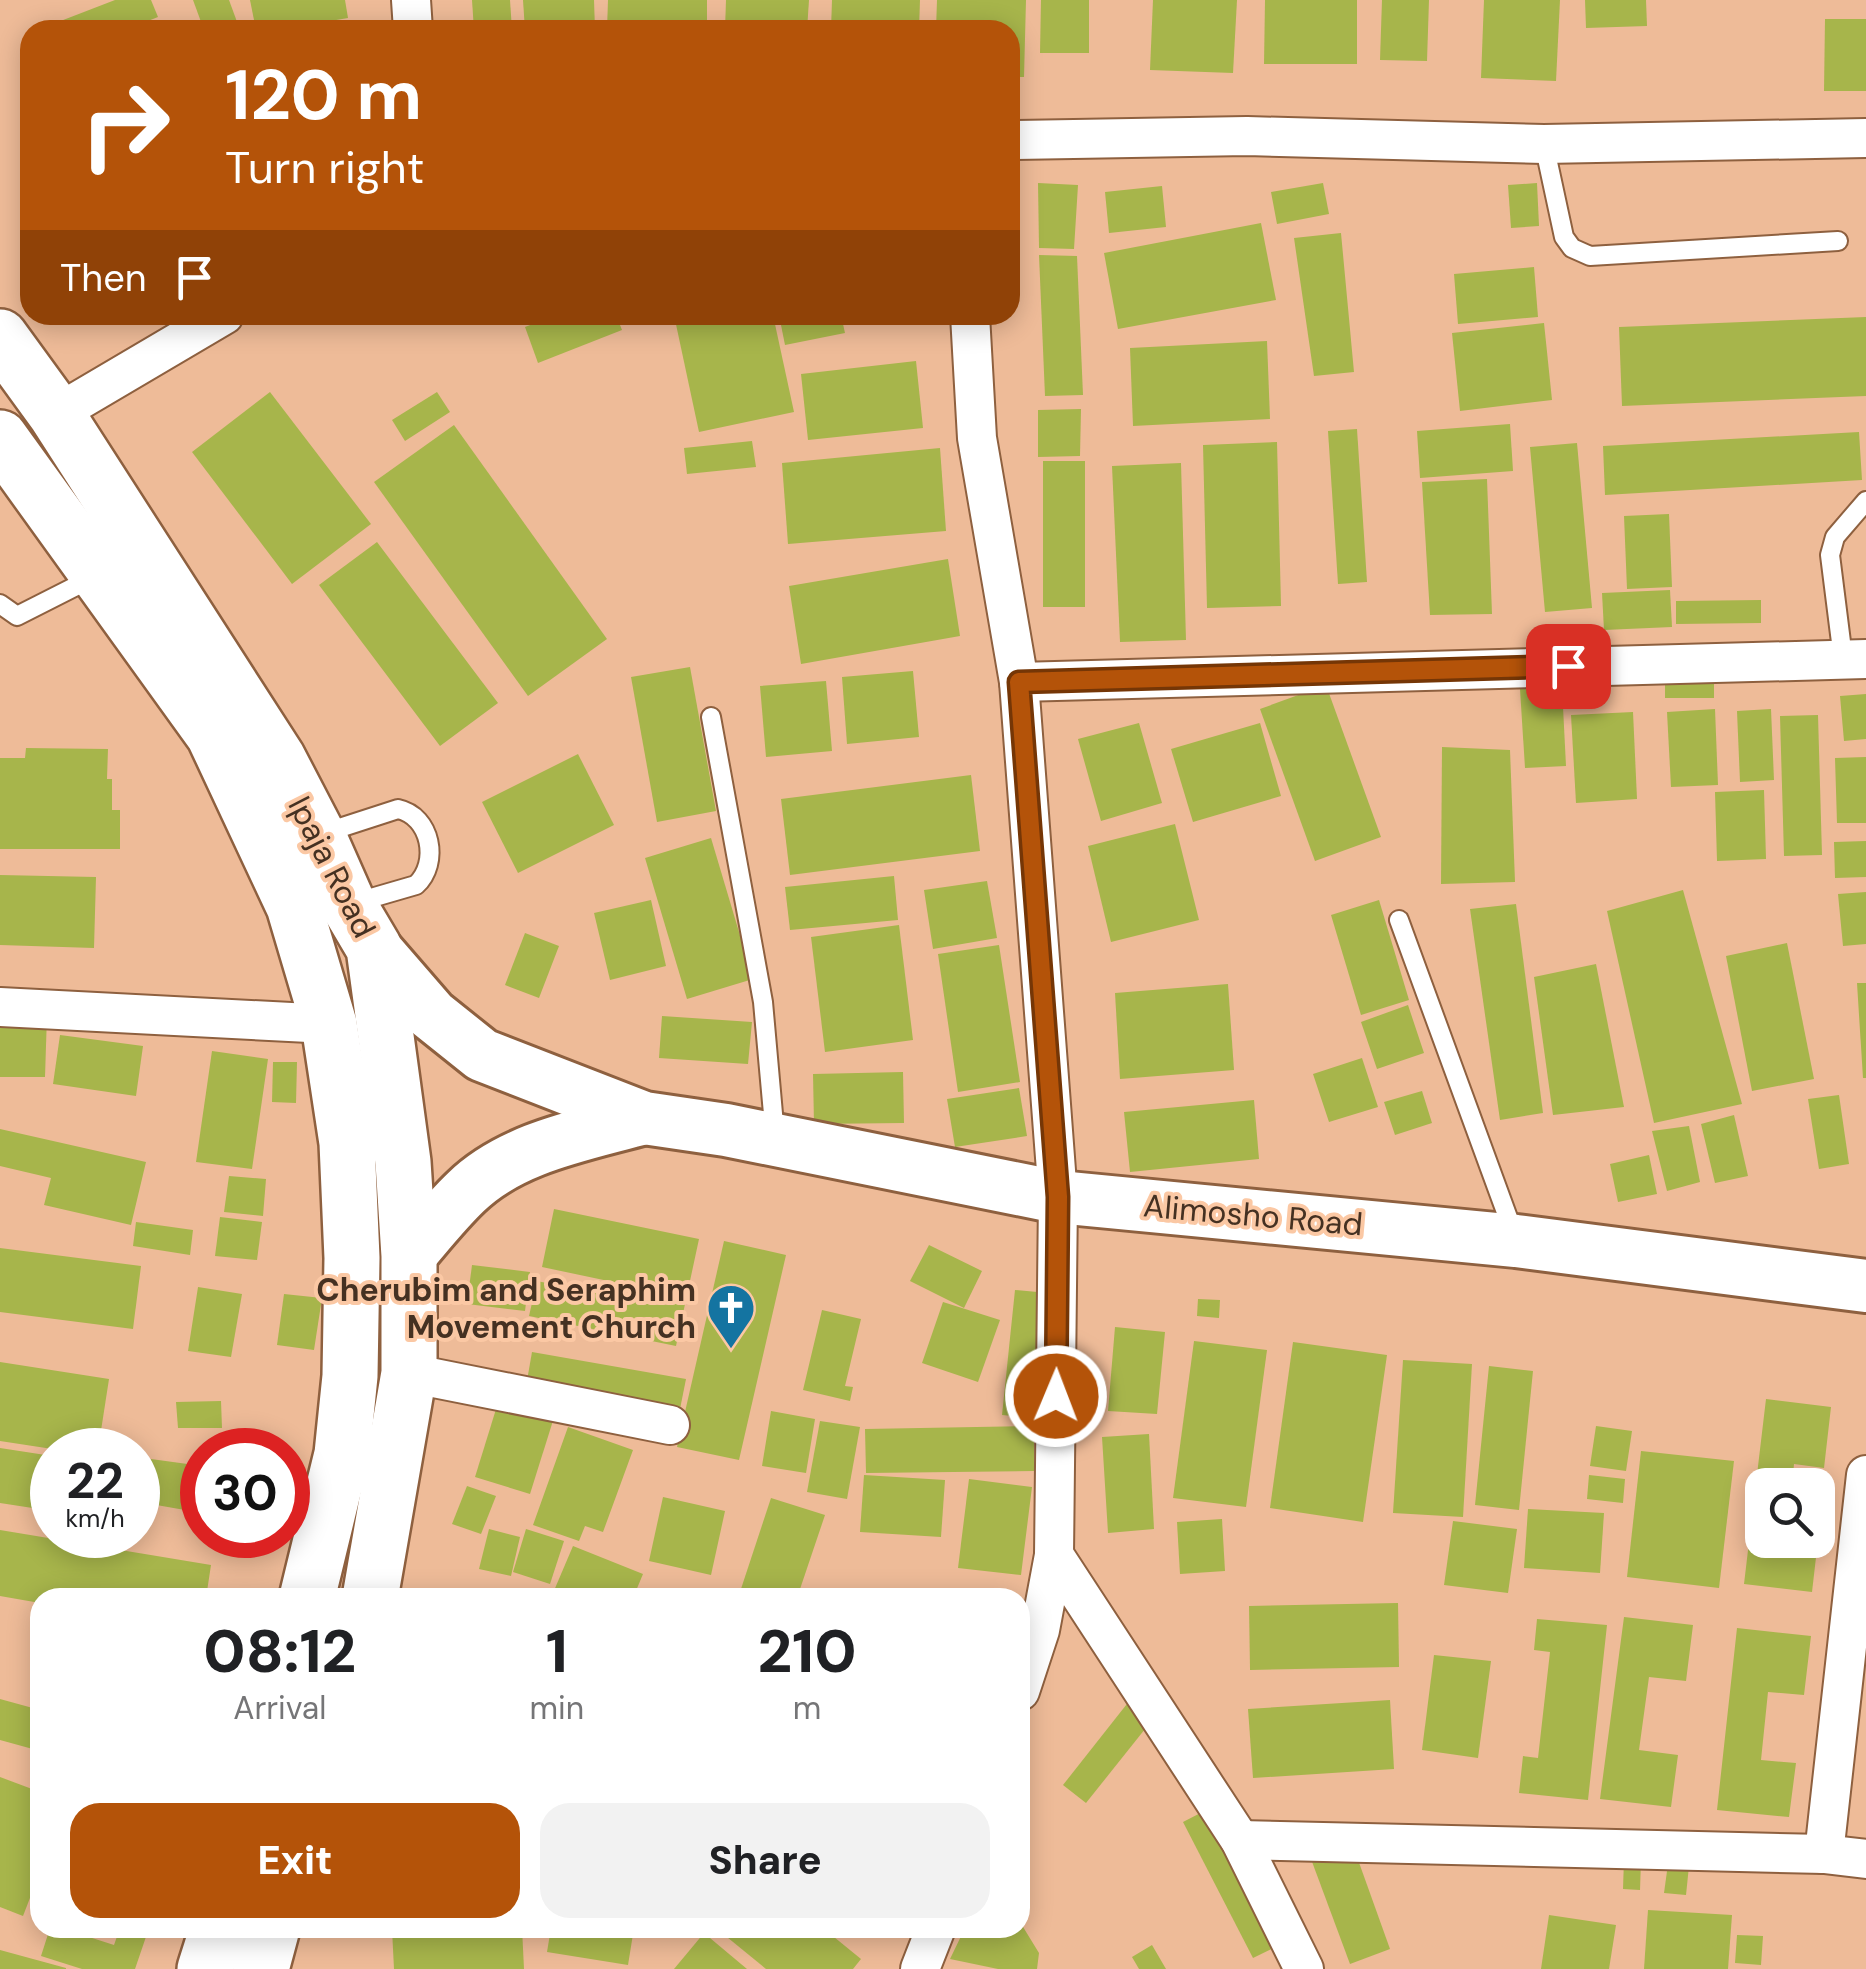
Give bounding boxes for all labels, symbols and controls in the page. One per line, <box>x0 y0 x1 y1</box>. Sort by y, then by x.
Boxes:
text: 120 m <box>225 50 422 141</box>
icon: right <box>60 60 190 190</box>
text: Turn right <box>225 138 424 197</box>
icon: arrive <box>167 250 222 305</box>
text: Then <box>60 253 147 303</box>
pin <box>1526 624 1611 709</box>
icon: arrive <box>1541 639 1596 694</box>
street label: Ipaja Road <box>279 789 385 945</box>
street label: Alimosho Road <box>1142 1184 1364 1246</box>
place label: Cherubim and Seraphim Movement Church <box>316 1269 696 1348</box>
church icon: Cherubim and Seraphim Movement Church <box>705 1282 757 1350</box>
position arrow <box>1004 1344 1108 1448</box>
speed limit sign: 30 <box>180 1428 310 1558</box>
text: 22 <box>66 1448 124 1514</box>
map controls <box>1745 1468 1835 1558</box>
button: search <box>1745 1468 1835 1558</box>
text: km/h <box>65 1502 125 1535</box>
text: 08:12 <box>203 1612 356 1691</box>
text: 1 <box>546 1612 568 1691</box>
text: 210 <box>757 1612 857 1691</box>
text: Arrival <box>233 1687 326 1729</box>
text: min <box>530 1687 584 1729</box>
text: m <box>793 1687 821 1729</box>
button: Exit <box>70 1803 520 1918</box>
button: Share <box>540 1803 990 1918</box>

